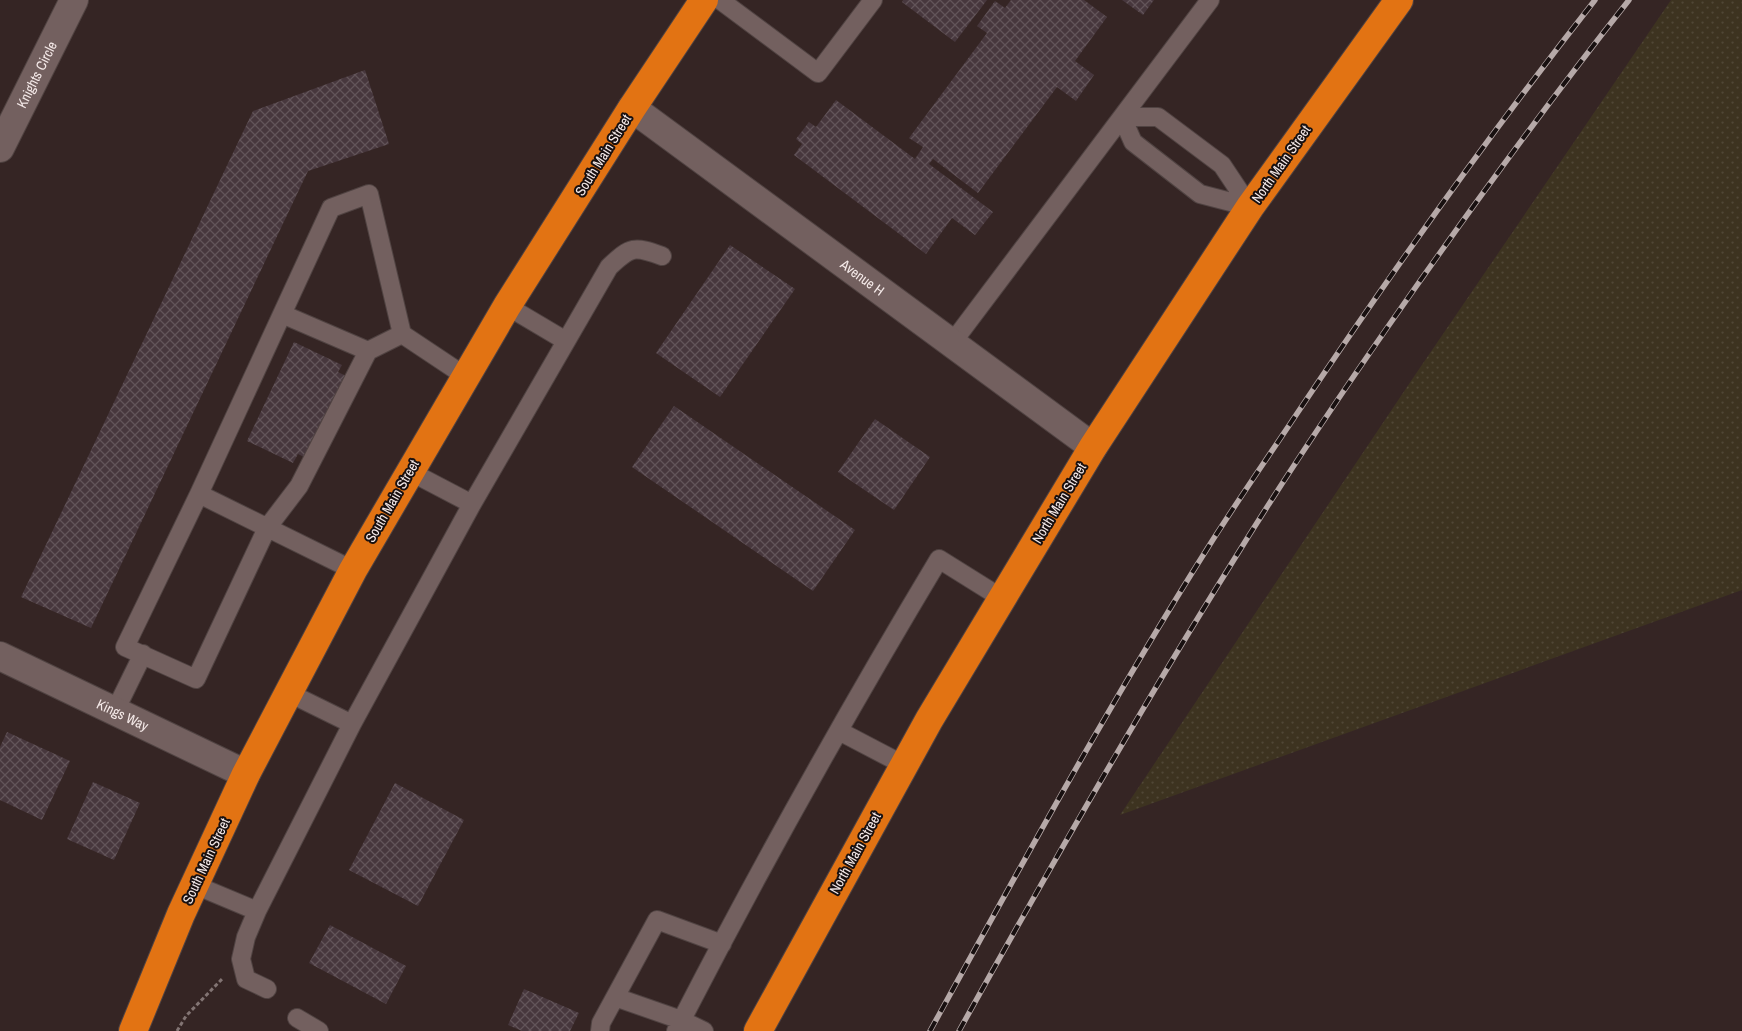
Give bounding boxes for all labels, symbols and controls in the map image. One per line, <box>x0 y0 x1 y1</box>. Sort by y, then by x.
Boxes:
street label: Knights Circle <box>12 38 61 111</box>
street label: South Main Street <box>571 111 635 199</box>
street label: North Main Street <box>1248 122 1314 206</box>
street label: Avenue H <box>836 255 888 300</box>
street label: South Main Street <box>361 456 423 546</box>
street label: North Main Street <box>1028 460 1090 546</box>
street label: Kings Way <box>94 695 152 735</box>
street label: North Main Street <box>825 809 885 897</box>
street label: South Main Street <box>178 815 234 907</box>

